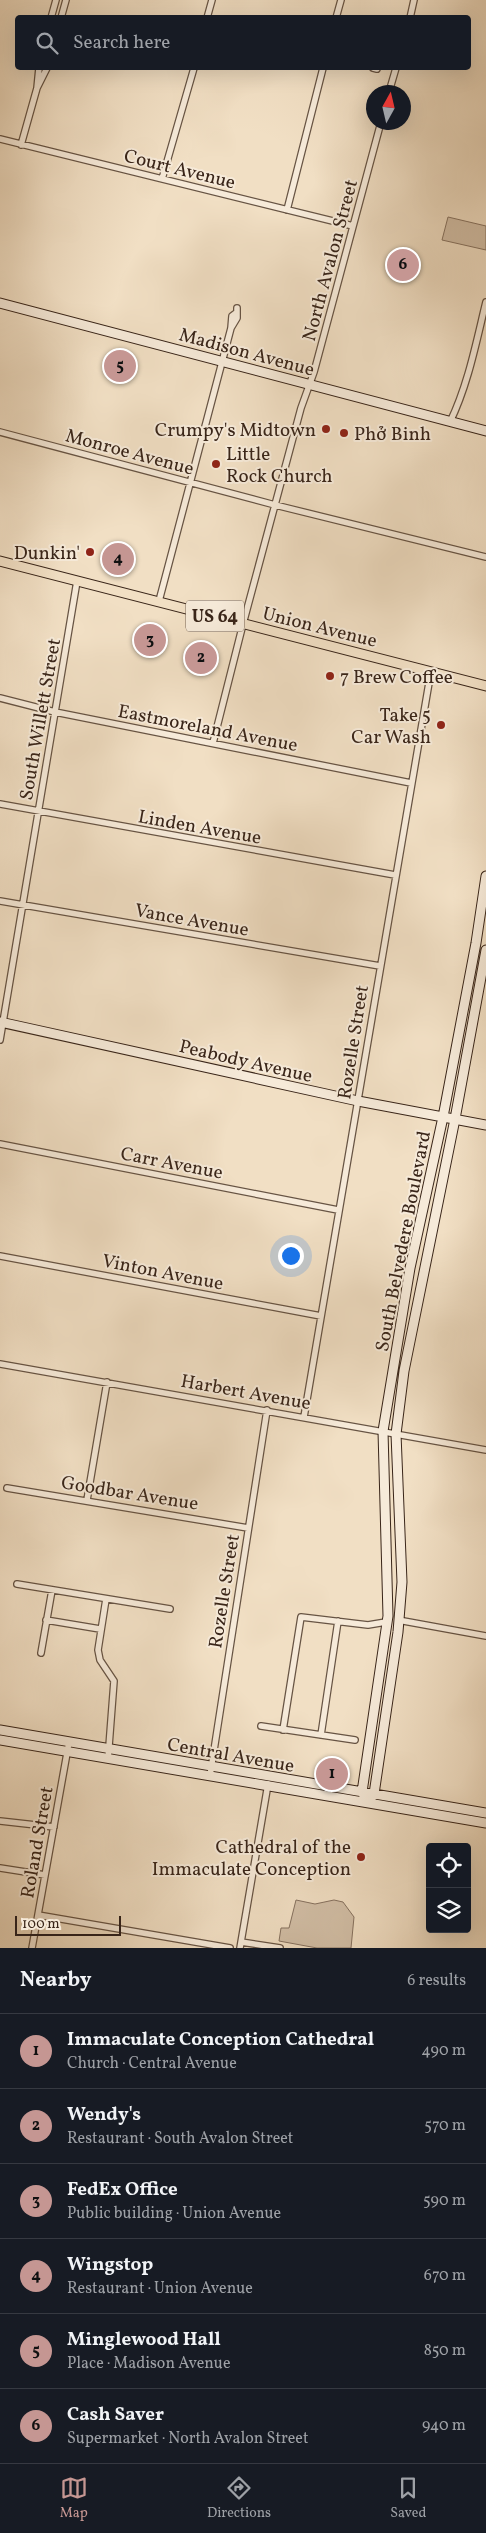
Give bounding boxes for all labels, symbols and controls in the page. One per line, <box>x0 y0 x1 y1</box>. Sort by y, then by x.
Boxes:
search box <box>15 15 471 70</box>
icon: search <box>33 29 61 57</box>
text: Search here <box>73 30 170 56</box>
north arrow <box>366 85 411 130</box>
street label: Court Avenue <box>121 144 238 196</box>
street label: North Avalon Street <box>297 176 365 344</box>
pin: 6 <box>387 246 419 284</box>
street label: Madison Avenue <box>176 322 317 383</box>
pin: 5 <box>104 347 136 385</box>
place label: Crumpy's Midtown <box>155 418 316 444</box>
place label: Phở Binh <box>354 422 431 448</box>
street label: Monroe Avenue <box>62 423 197 483</box>
marker: Crumpy's Midtown <box>320 423 332 435</box>
marker: Phở Binh <box>338 427 350 439</box>
place label: Little Rock Church <box>226 442 333 490</box>
marker: Little Rock Church <box>210 458 222 470</box>
pin: 4 <box>102 540 134 578</box>
place label: Dunkin' <box>14 541 80 567</box>
marker: Dunkin' <box>84 546 96 558</box>
road number: US 64 <box>186 600 244 632</box>
street label: Union Avenue <box>259 601 380 655</box>
pin: 3 <box>134 621 166 659</box>
street label: South Willett Street <box>14 636 68 802</box>
pin: 2 <box>185 639 217 677</box>
place label: 7 Brew Coffee <box>340 665 453 691</box>
marker: 7 Brew Coffee <box>324 670 336 682</box>
street label: Eastmoreland Avenue <box>115 699 300 759</box>
place label: Take 5 Car Wash <box>351 703 431 751</box>
marker: Take 5 Car Wash <box>435 719 447 731</box>
street label: Linden Avenue <box>136 804 263 852</box>
street label: Vance Avenue <box>132 898 251 944</box>
street label: Rozelle Street <box>332 983 376 1101</box>
street label: Peabody Avenue <box>176 1034 315 1090</box>
street label: South Belvedere Boulevard <box>370 1129 438 1354</box>
street label: Carr Avenue <box>118 1141 225 1187</box>
your location <box>278 1243 304 1269</box>
street label: Vinton Avenue <box>100 1248 225 1297</box>
street label: Harbert Avenue <box>179 1369 313 1417</box>
street label: Goodbar Avenue <box>59 1470 200 1518</box>
street label: Rozelle Street <box>203 1532 247 1650</box>
street label: Central Avenue <box>165 1732 296 1780</box>
pin: 1 <box>316 1755 348 1793</box>
street label: Roland Street <box>15 1784 61 1900</box>
place label: Cathedral of the Immaculate Conception <box>152 1835 351 1883</box>
map controls <box>426 1843 471 1933</box>
button: locate <box>426 1843 471 1888</box>
marker: Cathedral of the Immaculate Conception <box>355 1851 367 1863</box>
button: layers <box>426 1888 471 1933</box>
scale bar <box>15 1913 121 1936</box>
text: 100 m <box>22 1915 60 1934</box>
text: Nearby <box>20 1966 91 1995</box>
text: 6 results <box>407 1970 466 1992</box>
text: Immaculate Conception Cathedral <box>67 2027 374 2053</box>
text: 1 <box>33 2040 39 2062</box>
text: 490 m <box>421 2040 466 2062</box>
text: Church · Central Avenue <box>67 2053 237 2075</box>
text: Wendy's <box>67 2102 141 2128</box>
text: 2 <box>32 2115 40 2137</box>
text: 570 m <box>424 2115 466 2137</box>
text: Restaurant · South Avalon Street <box>67 2128 293 2150</box>
text: FedEx Office <box>67 2177 178 2203</box>
text: 3 <box>32 2190 40 2212</box>
text: 590 m <box>423 2190 466 2212</box>
text: Public building · Union Avenue <box>67 2203 281 2225</box>
text: Wingstop <box>67 2252 153 2278</box>
text: 4 <box>31 2265 41 2287</box>
text: 670 m <box>424 2265 466 2287</box>
text: Restaurant · Union Avenue <box>67 2278 253 2300</box>
text: Minglewood Hall <box>67 2327 221 2353</box>
text: 5 <box>32 2340 40 2362</box>
text: 850 m <box>424 2340 466 2362</box>
text: Place · Madison Avenue <box>67 2353 230 2375</box>
text: Cash Saver <box>67 2402 164 2428</box>
text: 6 <box>32 2415 40 2437</box>
text: 940 m <box>422 2415 466 2437</box>
text: Supermarket · North Avalon Street <box>67 2428 309 2450</box>
tab: Map <box>60 2474 88 2523</box>
tab: Directions <box>207 2474 271 2523</box>
tab: Saved <box>390 2474 426 2523</box>

